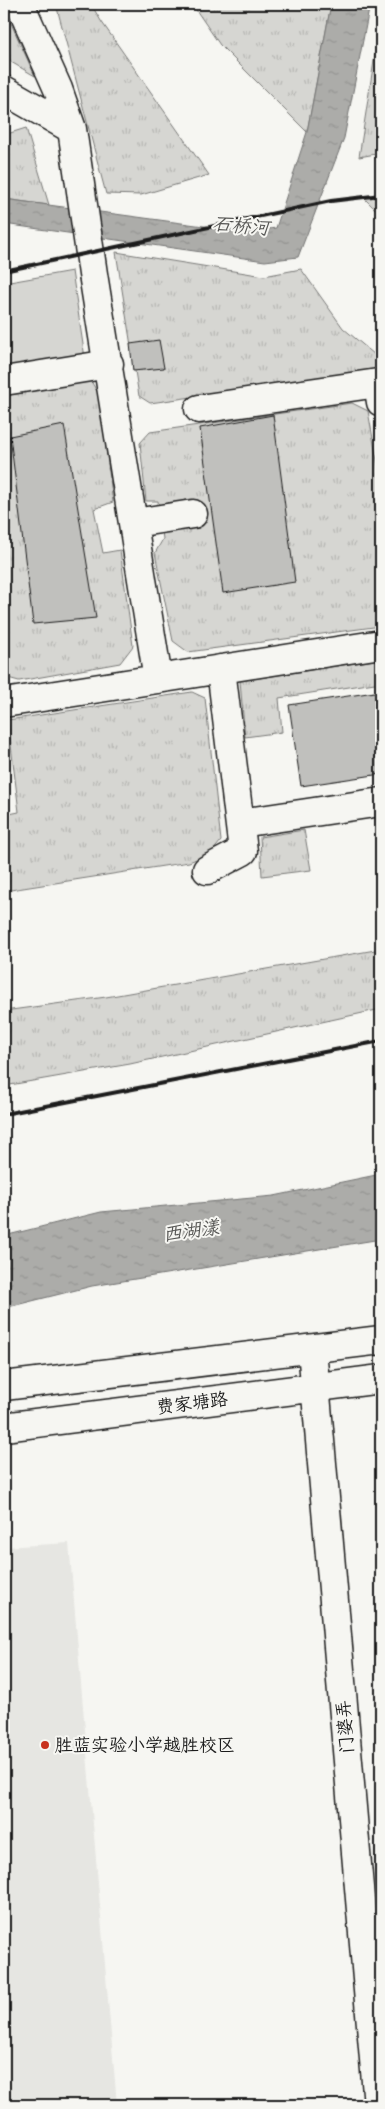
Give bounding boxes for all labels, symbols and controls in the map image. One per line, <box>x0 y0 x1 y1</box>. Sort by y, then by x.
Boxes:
water label: 石桥河 <box>211 213 273 245</box>
water label: 西湖漾 <box>161 1216 223 1251</box>
street label: 费家塘路 <box>155 1389 230 1422</box>
street label: 门婆弄 <box>333 1699 362 1755</box>
place label: 胜蓝实验小学越胜校区 <box>55 1735 235 1760</box>
marker: 胜蓝实验小学越胜校区 <box>39 1739 51 1751</box>

